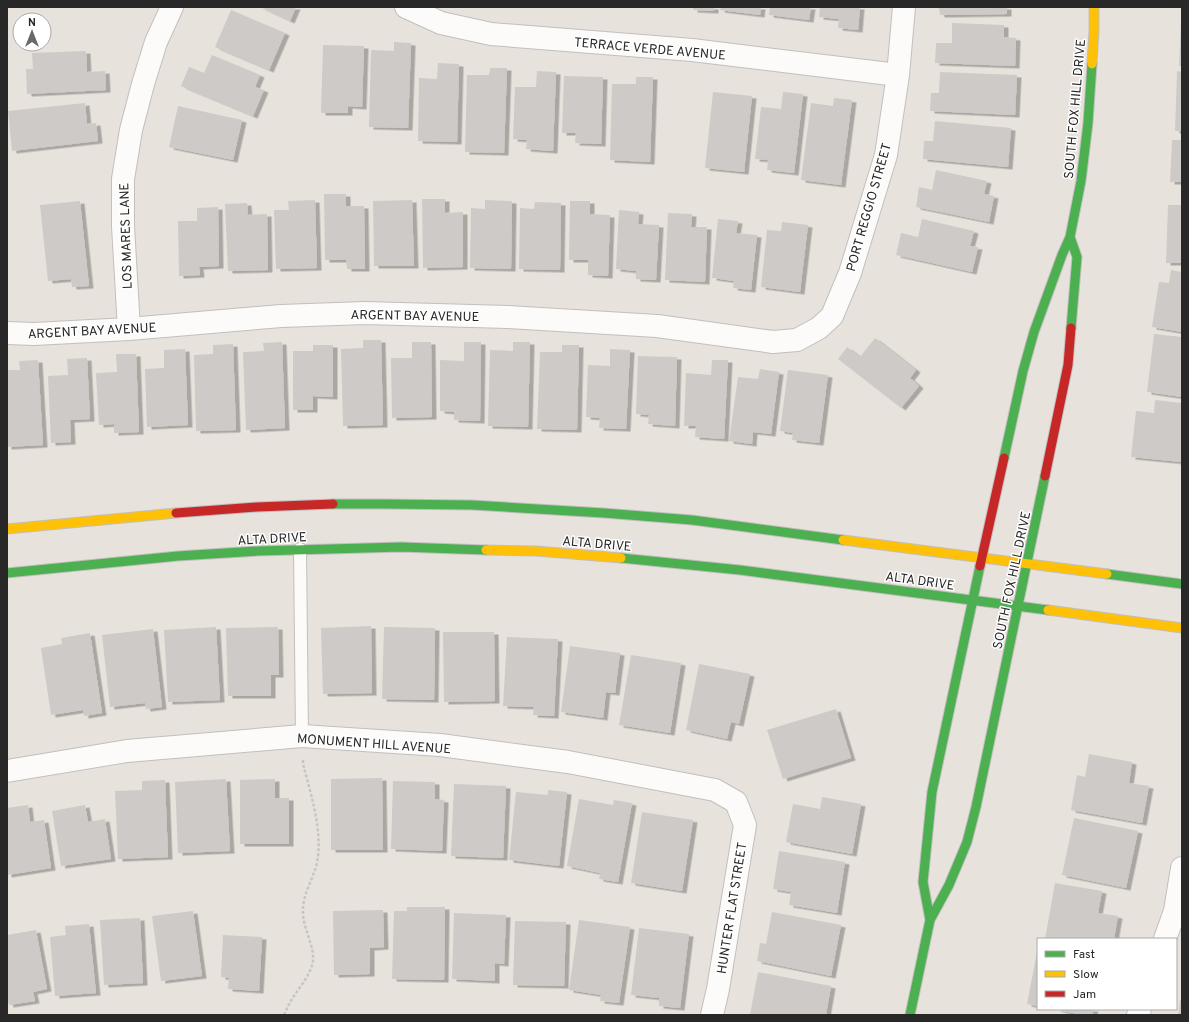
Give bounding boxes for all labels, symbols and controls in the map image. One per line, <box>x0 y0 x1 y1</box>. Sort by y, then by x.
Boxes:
north arrow <box>12 12 52 52</box>
text: N <box>28 16 36 30</box>
street label: TERRACE VERDE AVENUE <box>573 35 726 65</box>
street label: SOUTH FOX HILL DRIVE <box>1062 39 1090 180</box>
street label: PORT REGGIO STREET <box>844 141 896 274</box>
street label: LOS MARES LANE <box>117 182 137 289</box>
street label: ARGENT BAY AVENUE <box>350 308 479 326</box>
street label: ARGENT BAY AVENUE <box>27 321 157 343</box>
street label: SOUTH FOX HILL DRIVE <box>991 510 1035 651</box>
street label: ALTA DRIVE <box>237 530 307 550</box>
street label: ALTA DRIVE <box>562 534 632 556</box>
street label: ALTA DRIVE <box>884 569 955 595</box>
street label: MONUMENT HILL AVENUE <box>296 732 451 758</box>
street label: HUNTER FLAT STREET <box>715 841 751 975</box>
legend <box>1037 938 1177 1010</box>
text: Fast <box>1073 947 1095 963</box>
text: Slow <box>1073 967 1099 983</box>
text: Jam <box>1073 987 1096 1003</box>

